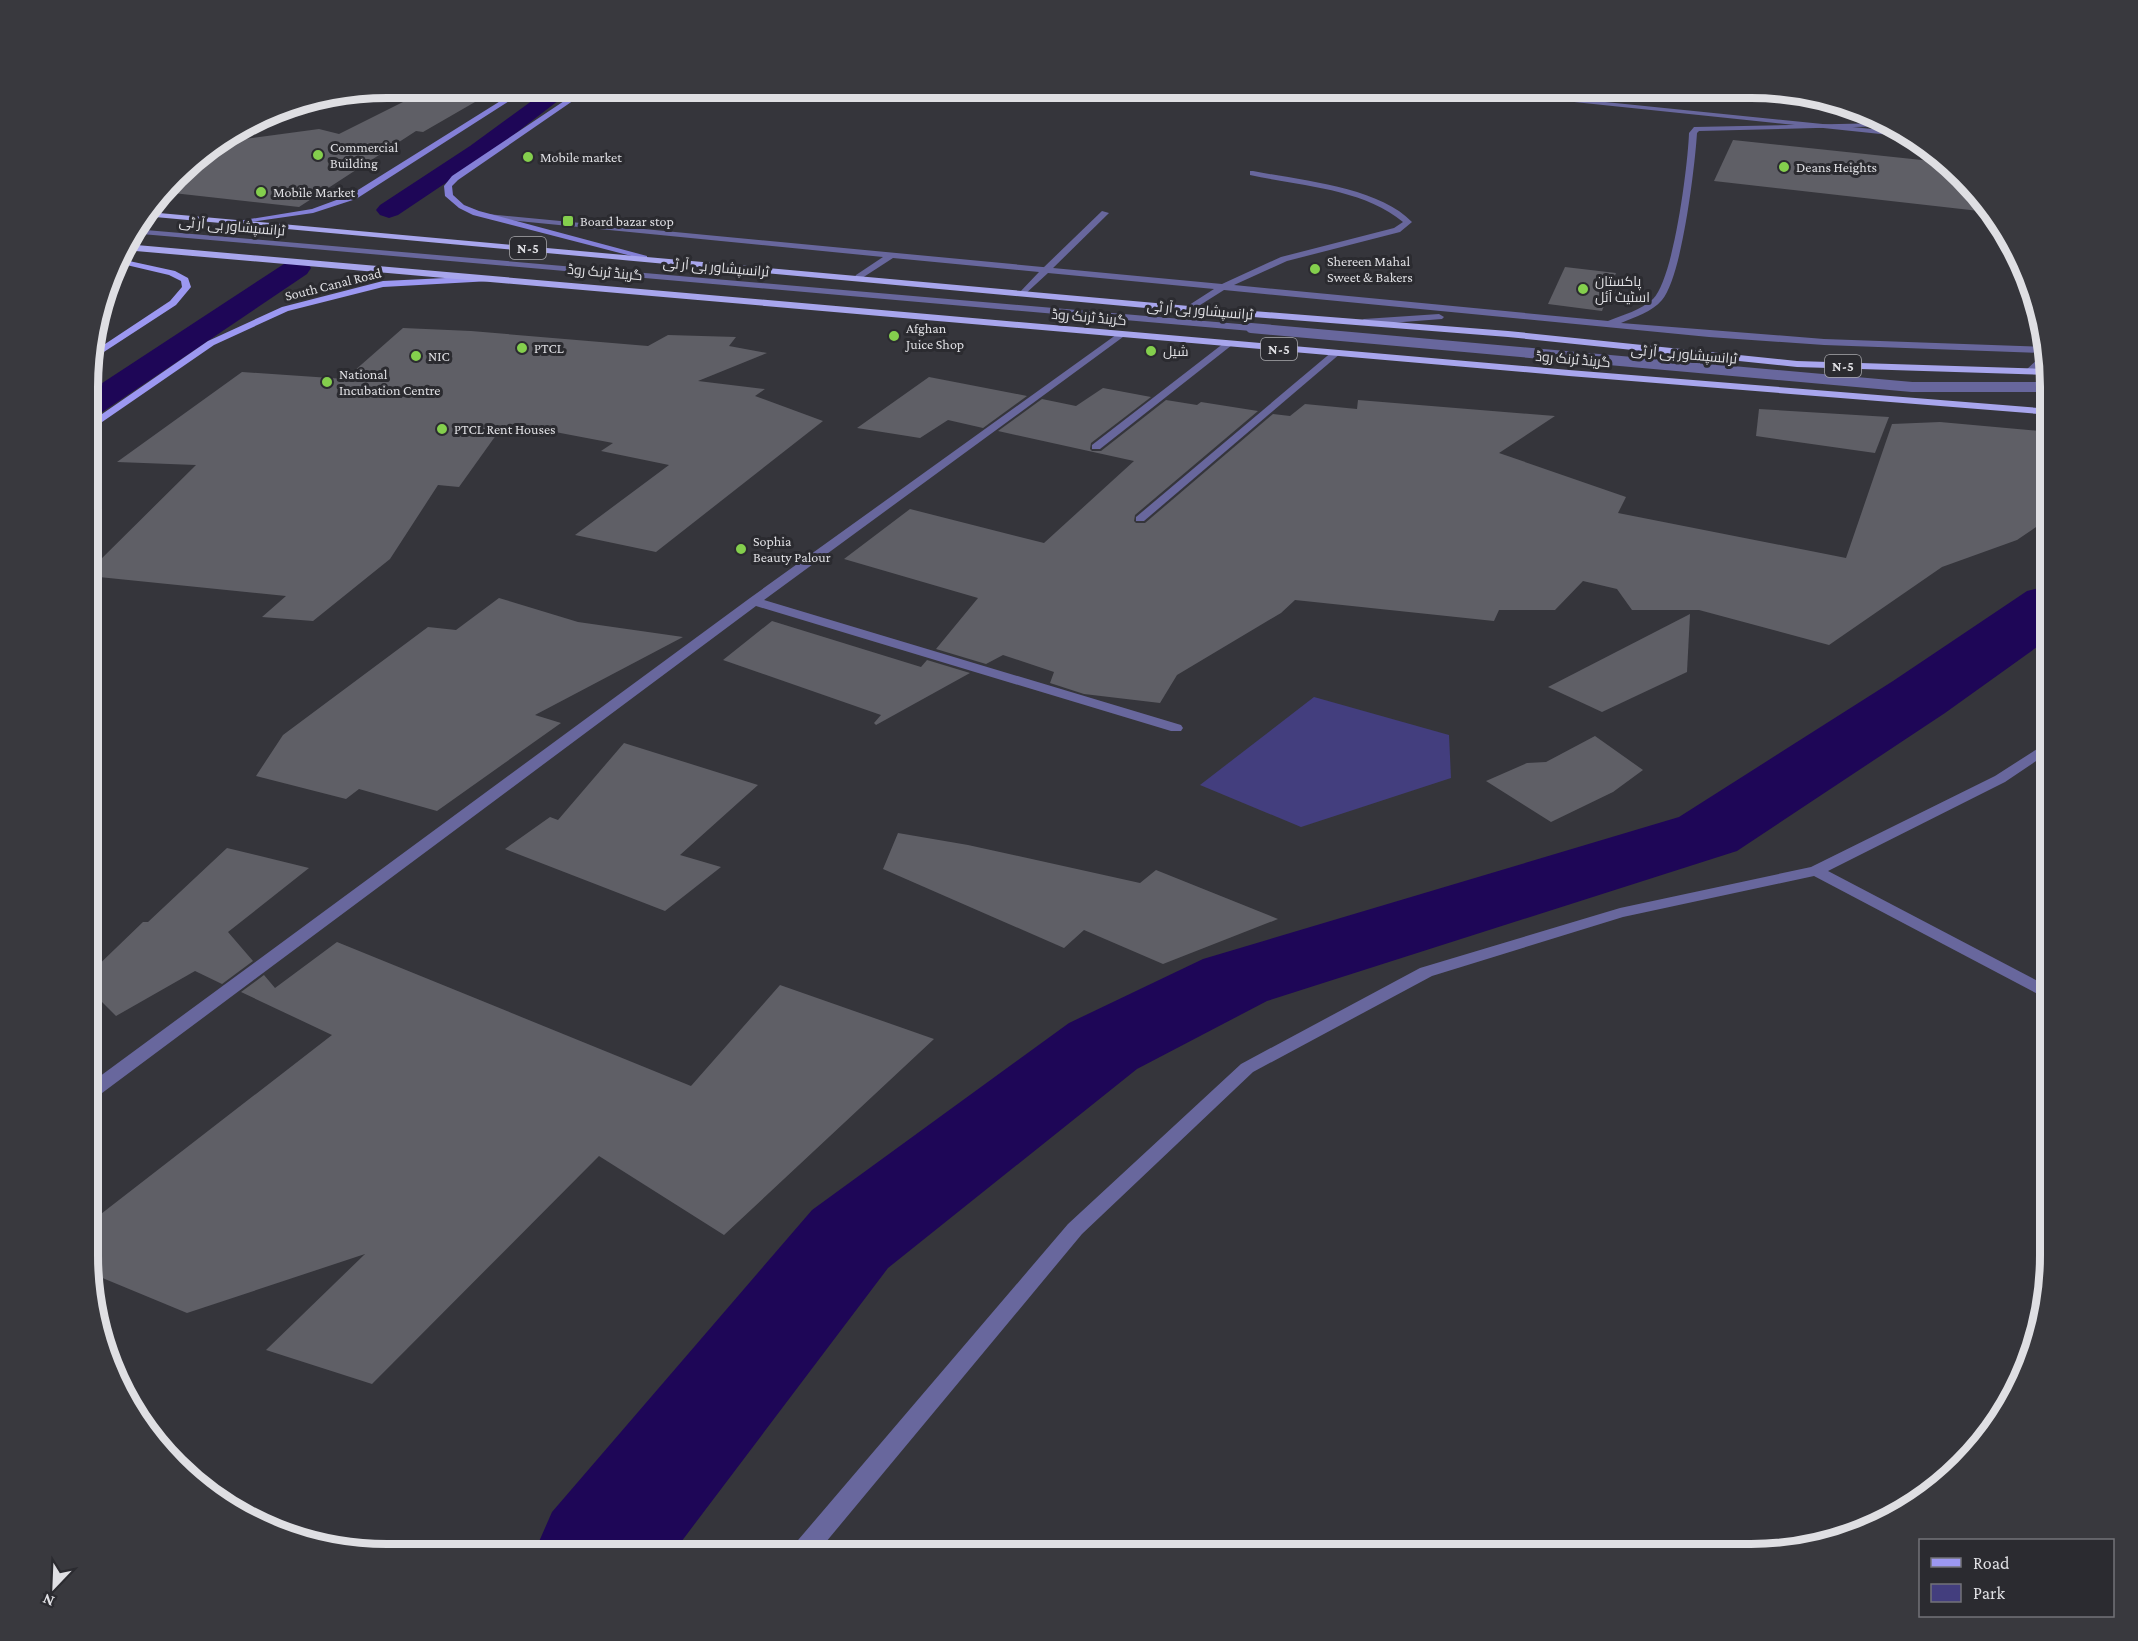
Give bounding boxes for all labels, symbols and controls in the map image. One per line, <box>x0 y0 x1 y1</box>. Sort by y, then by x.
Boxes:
place label: Commercial Building <box>330 139 398 171</box>
marker: Commercial Building <box>311 148 325 162</box>
place label: Mobile market <box>540 149 622 165</box>
marker: Mobile market <box>521 150 535 164</box>
place label: Deans Heights <box>1796 159 1877 175</box>
marker: Deans Heights <box>1777 160 1791 174</box>
place label: Mobile Market <box>273 184 356 200</box>
marker: Mobile Market <box>254 185 268 199</box>
street label: ٹرانسپشاور بی آر ٹی <box>178 213 286 241</box>
place label: Board bazar stop <box>580 213 674 229</box>
marker: Board bazar stop <box>561 214 575 228</box>
road number: N-5 <box>510 237 546 259</box>
place label: Shereen Mahal Sweet & Bakers <box>1327 253 1413 285</box>
street label: ٹرانسپشاور بی آر ٹی <box>662 254 770 282</box>
street label: گرینڈ ٹرنک روڈ <box>567 261 643 283</box>
marker: Shereen Mahal Sweet & Bakers <box>1308 262 1322 276</box>
street label: South Canal Road <box>283 264 384 304</box>
place label: پاکستان اسٹیٹ آئل <box>1595 273 1650 305</box>
marker: پاکستان اسٹیٹ آئل <box>1576 282 1590 296</box>
street label: ٹرانسپشاور بی آر ٹی <box>1146 297 1254 325</box>
street label: گرینڈ ٹرنک روڈ <box>1051 306 1127 328</box>
place label: Afghan Juice Shop <box>904 320 964 352</box>
marker: Afghan Juice Shop <box>887 329 901 343</box>
road number: N-5 <box>1261 338 1297 360</box>
place label: PTCL <box>534 340 564 356</box>
marker: PTCL <box>515 341 529 355</box>
street label: ٹرانسپشاور بی آر ٹی <box>1630 341 1738 369</box>
place label: شیل <box>1163 343 1188 359</box>
marker: شیل <box>1144 344 1158 358</box>
place label: NIC <box>428 348 450 364</box>
street label: گرینڈ ٹرنک روڈ <box>1535 348 1611 370</box>
marker: NIC <box>409 349 423 363</box>
road number: N-5 <box>1825 355 1861 377</box>
place label: National Incubation Centre <box>339 366 440 398</box>
marker: National Incubation Centre <box>320 375 334 389</box>
place label: PTCL Rent Houses <box>454 421 556 437</box>
marker: PTCL Rent Houses <box>435 422 449 436</box>
place label: Sophia Beauty Palour <box>753 533 831 565</box>
marker: Sophia Beauty Palour <box>734 542 748 556</box>
legend <box>1919 1539 2114 1617</box>
text: Road <box>1973 1553 2010 1573</box>
north arrow <box>24 1557 84 1617</box>
text: Park <box>1973 1583 2005 1603</box>
text: N <box>40 1590 57 1610</box>

